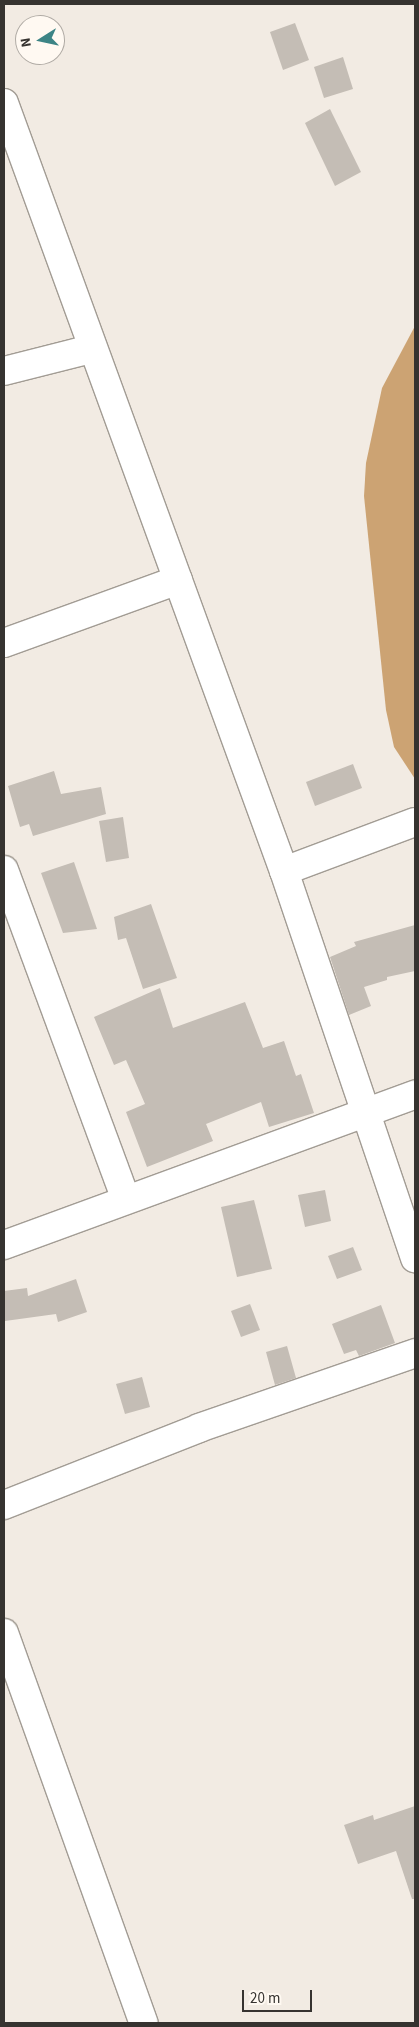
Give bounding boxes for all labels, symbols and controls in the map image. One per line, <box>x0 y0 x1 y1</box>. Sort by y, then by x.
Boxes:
north arrow <box>15 15 65 65</box>
text: N <box>16 36 37 49</box>
scale bar <box>244 1980 314 2012</box>
text: 20 m <box>250 1988 280 2009</box>

